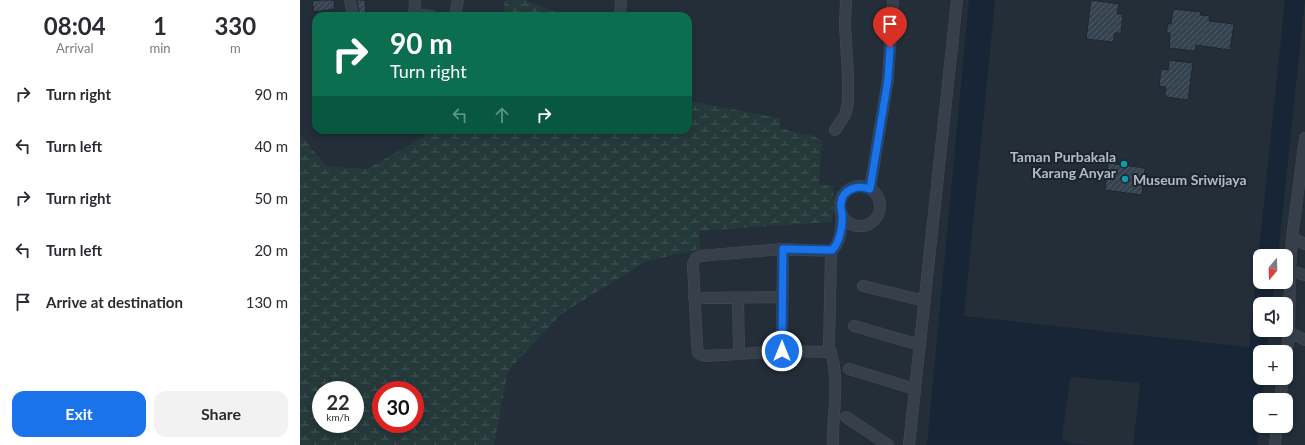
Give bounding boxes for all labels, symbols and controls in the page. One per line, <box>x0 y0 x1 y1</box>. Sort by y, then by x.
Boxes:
pin <box>873 7.0 907 48</box>
text: 08:04 <box>44 11 106 40</box>
text: 1 <box>153 11 167 40</box>
text: 330 <box>214 11 256 40</box>
icon: arrive <box>879 13 901 35</box>
text: 90 m <box>390 26 453 60</box>
icon: right <box>324 28 376 80</box>
text: Arrival <box>56 40 93 56</box>
text: min <box>150 40 171 56</box>
text: m <box>230 40 241 56</box>
text: Turn right <box>390 60 467 82</box>
icon: right <box>12 83 34 105</box>
text: Turn right <box>46 85 111 103</box>
text: 90 m <box>254 85 288 103</box>
icon: left <box>449 104 471 126</box>
icon: ahead <box>491 104 513 126</box>
icon: right <box>533 104 555 126</box>
icon: left <box>12 135 34 157</box>
text: Turn left <box>46 137 102 155</box>
text: 40 m <box>254 137 288 155</box>
place label: Taman Purbakala Karang Anyar <box>1010 148 1117 181</box>
marker: Taman Purbakala Karang Anyar <box>1119 159 1129 169</box>
place label: Museum Sriwijaya <box>1133 171 1247 188</box>
marker: Museum Sriwijaya <box>1120 174 1130 184</box>
icon: right <box>12 187 34 209</box>
text: Turn right <box>46 189 111 207</box>
text: 50 m <box>254 189 288 207</box>
icon: left <box>12 239 34 261</box>
text: Turn left <box>46 241 102 259</box>
text: 20 m <box>254 241 288 259</box>
north arrow <box>1253 249 1293 289</box>
map controls <box>1253 249 1293 433</box>
icon: arrive <box>12 291 34 313</box>
text: Arrive at destination <box>46 293 183 311</box>
text: 130 m <box>246 293 288 311</box>
button: sound <box>1253 297 1293 337</box>
position arrow <box>761 330 803 372</box>
button: + <box>1253 345 1293 385</box>
speed limit sign: 30 <box>372 381 424 433</box>
text: 22 <box>326 390 350 414</box>
button: Exit <box>12 391 146 437</box>
button: Share <box>154 391 288 437</box>
button: − <box>1253 393 1293 433</box>
text: km/h <box>326 411 350 423</box>

